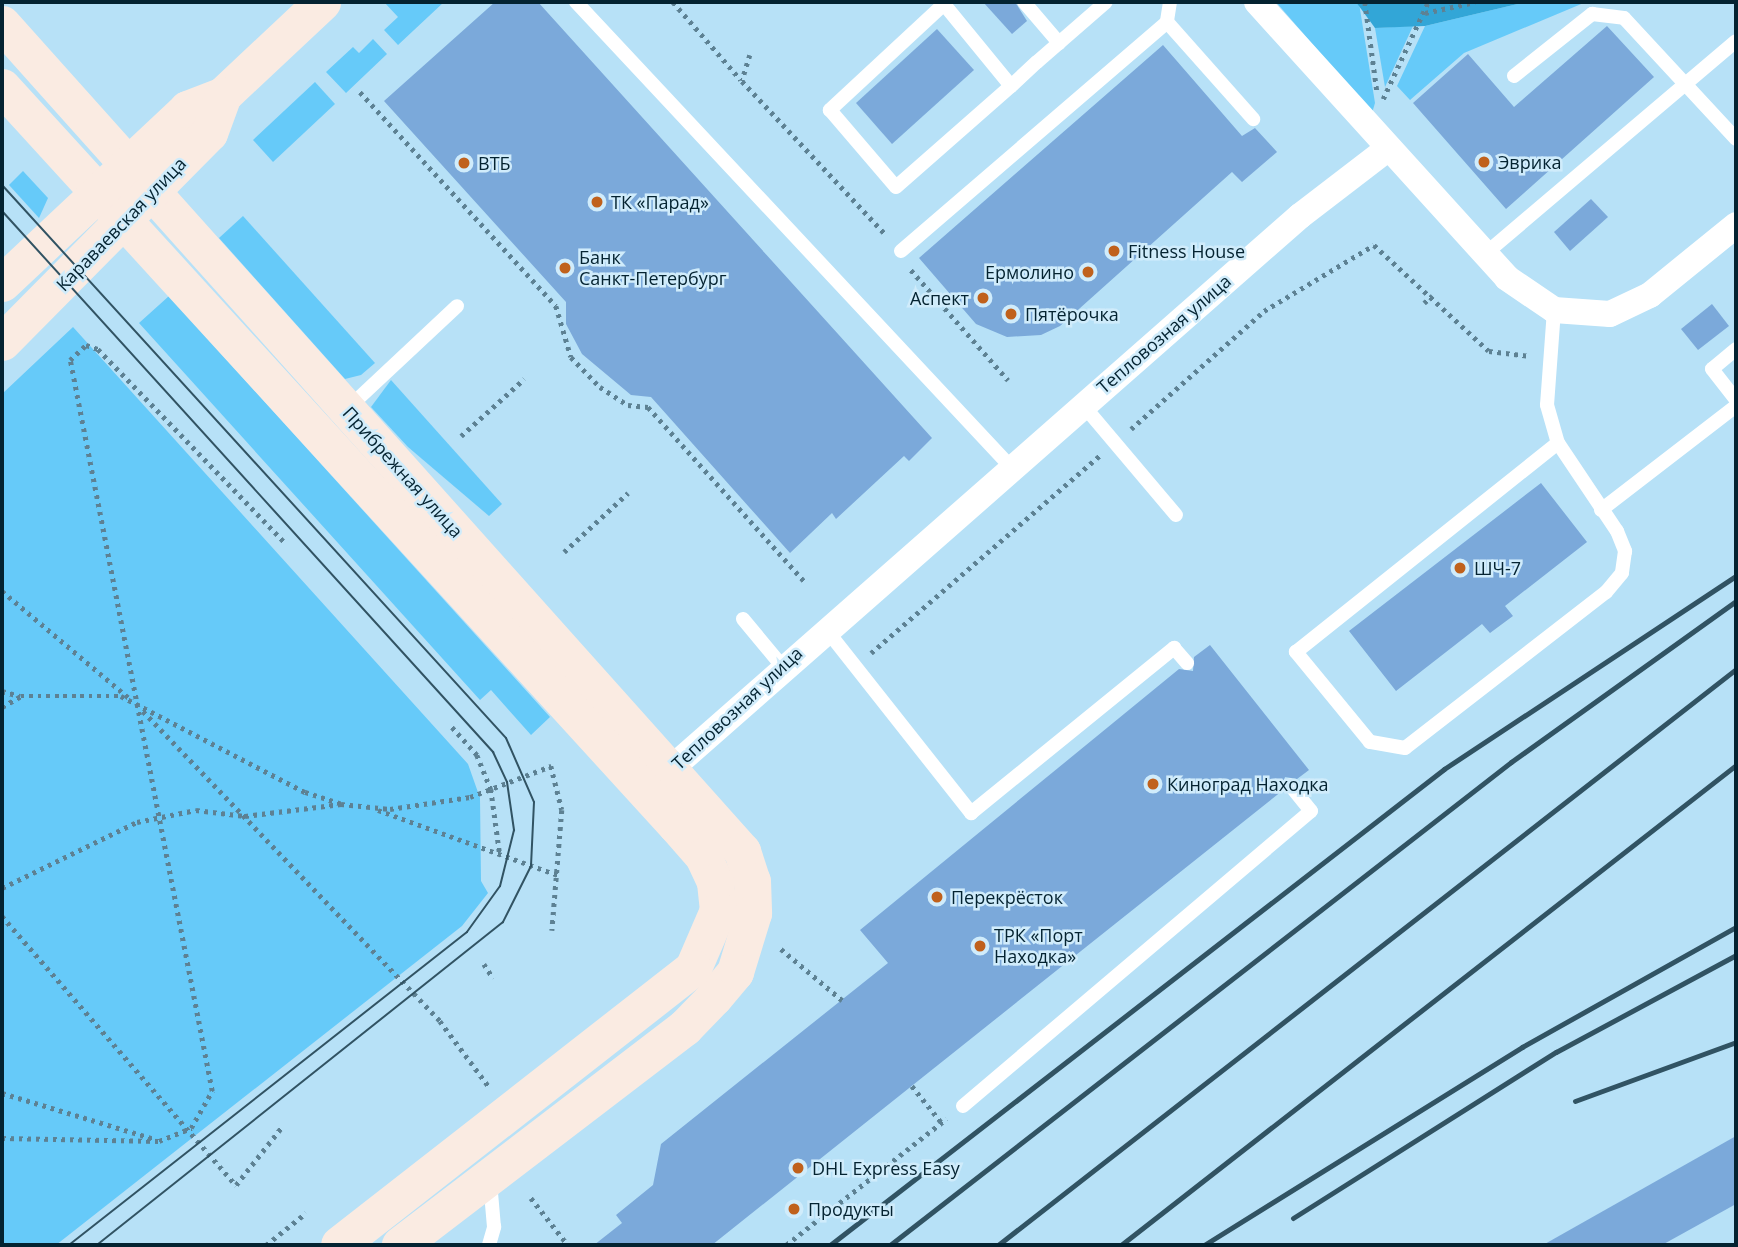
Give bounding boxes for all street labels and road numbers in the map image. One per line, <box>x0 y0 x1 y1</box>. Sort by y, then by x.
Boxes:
street label: Караваевская улица <box>52 153 190 295</box>
street label: Тепловозная улица <box>1093 270 1235 398</box>
street label: Прибрежная улица <box>339 402 467 542</box>
street label: Тепловозная улица <box>667 642 807 774</box>

